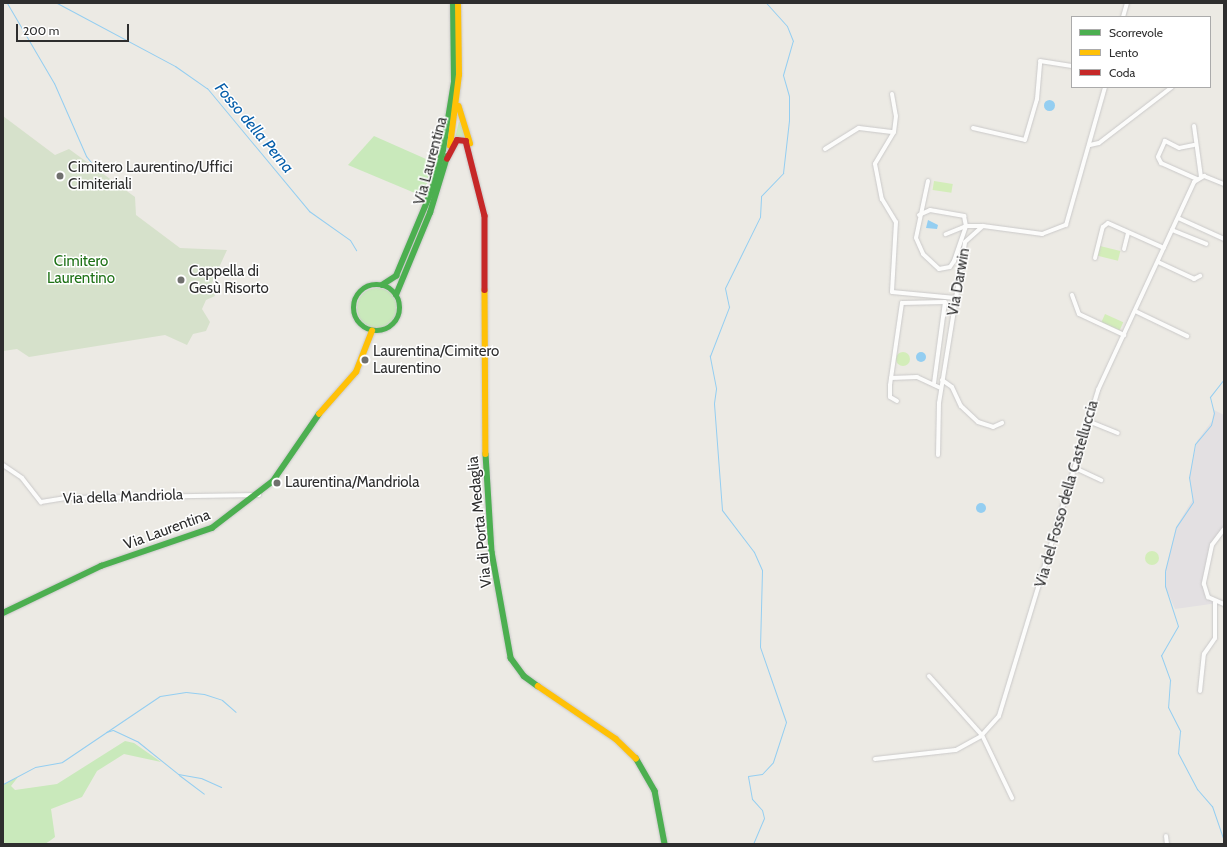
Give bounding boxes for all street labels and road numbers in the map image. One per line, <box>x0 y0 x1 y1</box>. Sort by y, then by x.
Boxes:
street label: Via Laurentina <box>411 115 451 207</box>
street label: Via Darwin <box>944 247 974 317</box>
street label: Via del Fosso della Castelluccia <box>1032 398 1102 590</box>
street label: Via di Porta Medaglia <box>464 455 496 589</box>
street label: Via della Mandriola <box>63 486 183 508</box>
street label: Via Laurentina <box>121 506 213 554</box>

